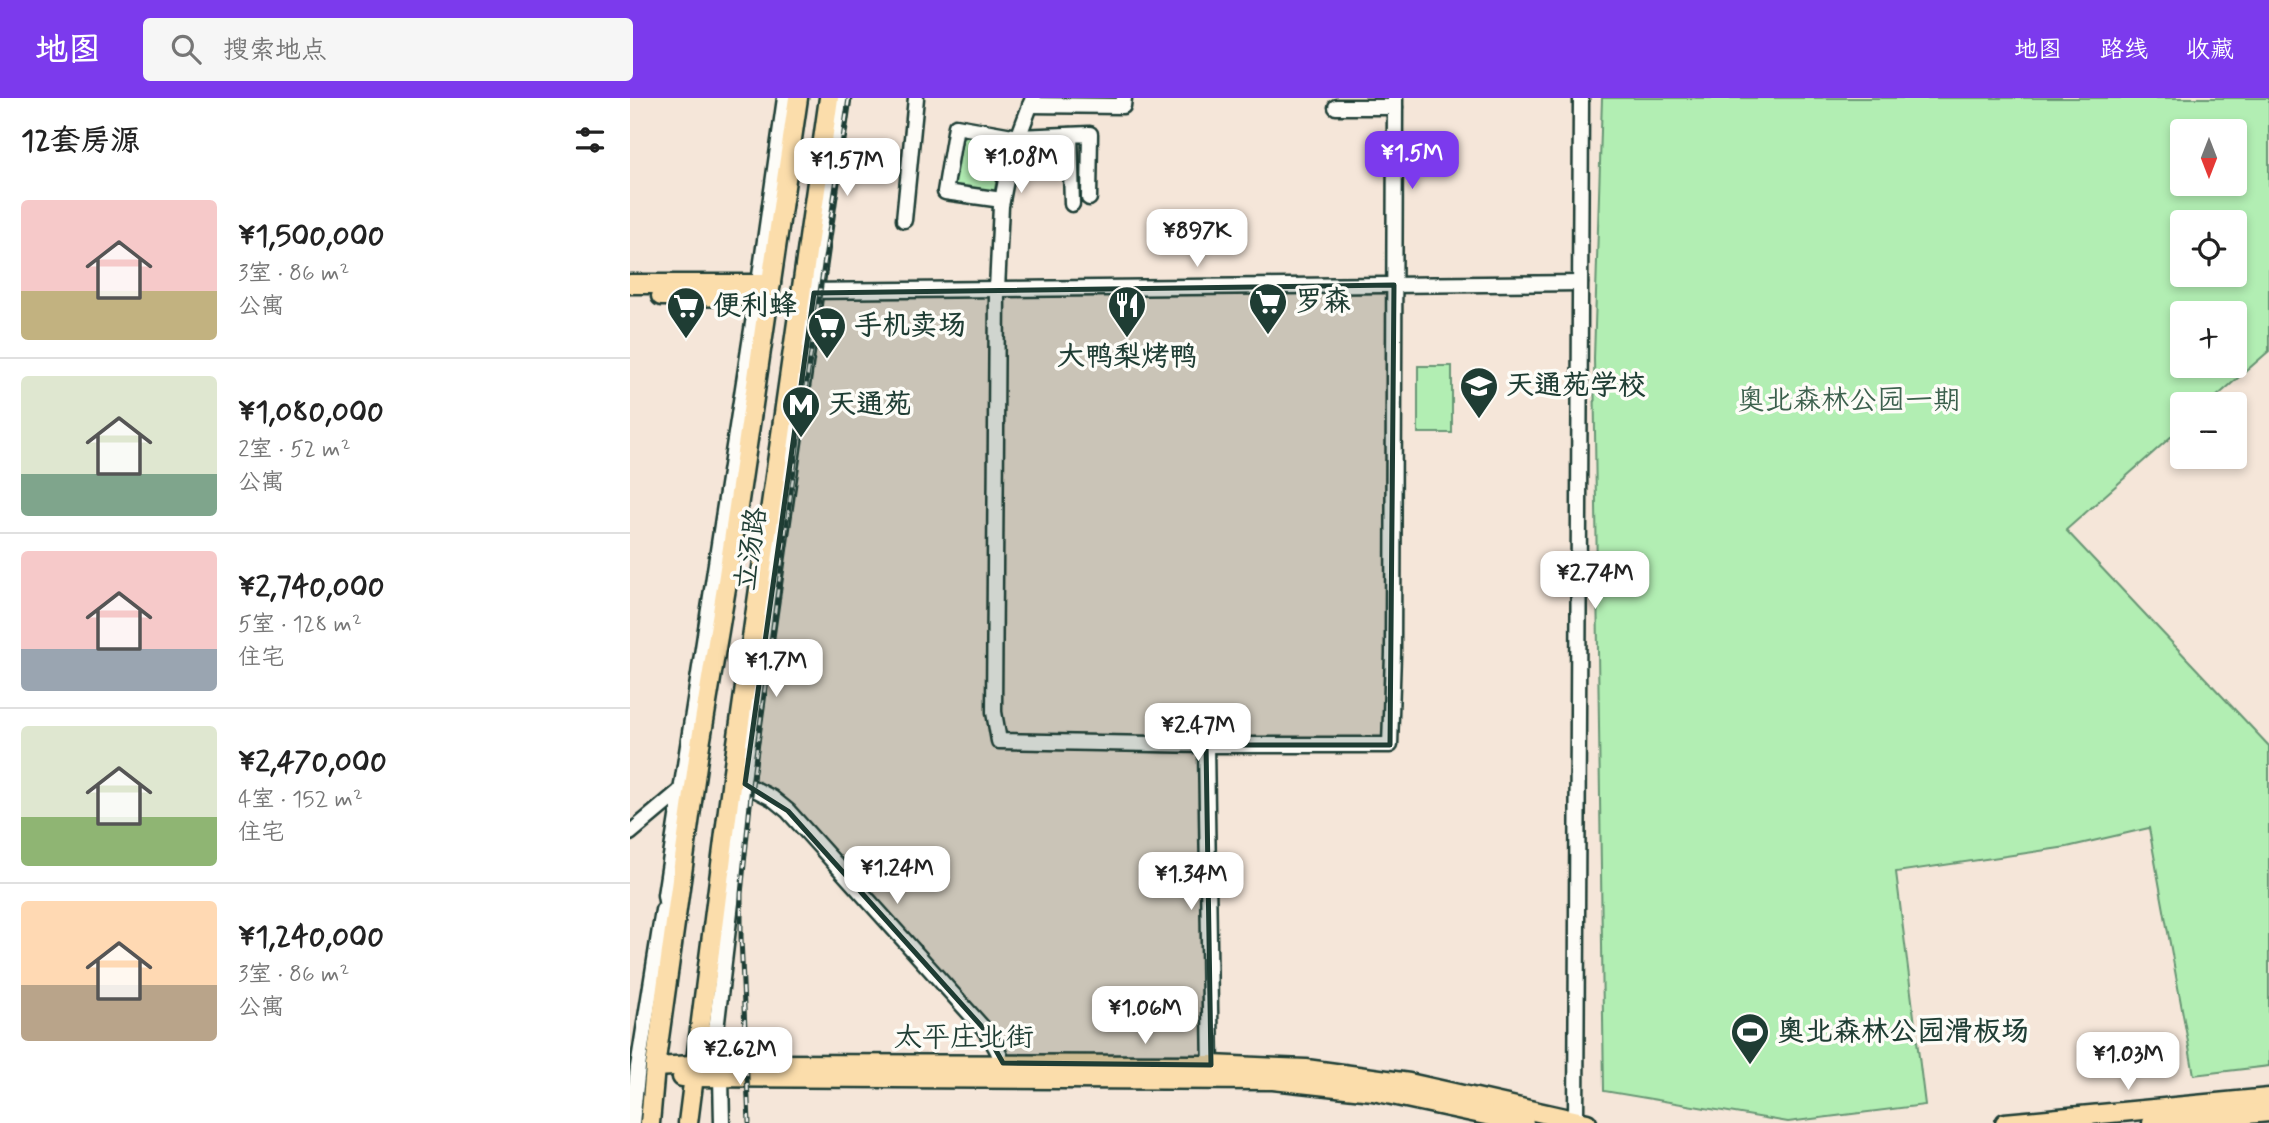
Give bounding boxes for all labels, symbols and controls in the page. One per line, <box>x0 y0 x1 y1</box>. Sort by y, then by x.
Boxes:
search box <box>143 18 633 81</box>
text: 地图 <box>35 29 101 73</box>
icon: search <box>167 30 205 68</box>
text: 搜索地点 <box>223 34 327 68</box>
text: 地图 <box>2014 35 2062 66</box>
text: 路线 <box>2100 35 2148 66</box>
text: 收藏 <box>2186 35 2234 66</box>
north arrow <box>2170 119 2247 196</box>
map controls <box>2170 119 2247 469</box>
icon: filters <box>571 121 609 159</box>
text: 12套房源 <box>21 122 140 161</box>
pin: ¥1.5M <box>1363 132 1461 191</box>
pin: ¥1.08M <box>964 136 1078 195</box>
pin: ¥1.57M <box>790 139 904 198</box>
text: ¥1.5M <box>1381 139 1443 169</box>
text: ¥1.08M <box>984 143 1058 173</box>
text: ¥1.57M <box>810 146 884 176</box>
pin: ¥897K <box>1148 209 1246 269</box>
button: locate <box>2170 210 2247 287</box>
text: ¥1,500,000 <box>238 217 384 256</box>
text: ¥897K <box>1163 217 1232 247</box>
icon: home <box>77 228 161 312</box>
text: 3室 · 86 m² <box>238 259 349 289</box>
supermarket icon: 罗森 <box>1247 281 1289 336</box>
restaurant icon: 大鸭梨烤鸭 <box>1106 284 1148 339</box>
place label: 罗森 <box>1295 284 1351 321</box>
supermarket icon: 便利蜂 <box>665 285 707 340</box>
place label: 便利蜂 <box>713 288 797 325</box>
text: 公寓 <box>238 292 284 322</box>
button: + <box>2170 301 2247 378</box>
supermarket icon: 手机卖场 <box>806 305 848 360</box>
place label: 手机卖场 <box>854 308 966 345</box>
place label: 大鸭梨烤鸭 <box>1057 339 1197 376</box>
school or university icon: 天通苑学校 <box>1458 365 1500 420</box>
place label: 天通苑学校 <box>1506 368 1646 405</box>
park label: 奥北森林公园一期 <box>1737 383 1961 420</box>
metro station icon: 天通苑 <box>780 384 822 439</box>
place label: 天通苑 <box>828 387 912 424</box>
button: − <box>2170 392 2247 469</box>
text: ¥1,080,000 <box>238 393 384 432</box>
icon: home <box>77 404 161 488</box>
text: 2室 · 52 m² <box>238 435 351 465</box>
text: 公寓 <box>238 468 284 498</box>
street label: 立汤路 <box>728 505 776 593</box>
pin: ¥2.74M <box>1538 552 1652 611</box>
text: ¥2.74M <box>1556 559 1634 589</box>
text: ¥2,740,000 <box>238 568 384 607</box>
icon: home <box>77 579 161 663</box>
text: 5室 · 128 m² <box>238 610 362 640</box>
pin: ¥1.7M <box>727 640 825 699</box>
text: 住宅 <box>238 643 284 673</box>
text: ¥1.7M <box>745 647 807 677</box>
pin: ¥2.47M <box>1141 704 1255 763</box>
text: ¥2.47M <box>1161 711 1235 741</box>
text: ¥2,470,000 <box>238 743 387 782</box>
icon: home <box>77 754 161 838</box>
text: 4室 · 152 m² <box>238 785 363 815</box>
text: 住宅 <box>238 818 284 848</box>
pin: ¥1.24M <box>840 846 954 906</box>
pin: ¥1.34M <box>1134 852 1248 912</box>
text: ¥1.24M <box>860 854 934 884</box>
text: ¥1.34M <box>1155 860 1227 890</box>
text: ¥1,240,000 <box>238 918 384 957</box>
icon: home <box>77 929 161 1013</box>
text: 3室 · 86 m² <box>238 960 349 990</box>
pin: ¥1.06M <box>1088 986 1202 1046</box>
text: 公寓 <box>238 993 284 1023</box>
text: ¥1.06M <box>1108 994 1182 1024</box>
sports icon: 奥北森林公园滑板场 <box>1729 1011 1771 1066</box>
place label: 奥北森林公园滑板场 <box>1777 1014 2029 1051</box>
street label: 太平庄北街 <box>894 1020 1034 1057</box>
pin: ¥2.62M <box>683 1028 797 1087</box>
pin: ¥1.03M <box>2071 1032 2185 1092</box>
text: ¥2.62M <box>703 1035 777 1065</box>
text: ¥1.03M <box>2092 1040 2164 1070</box>

